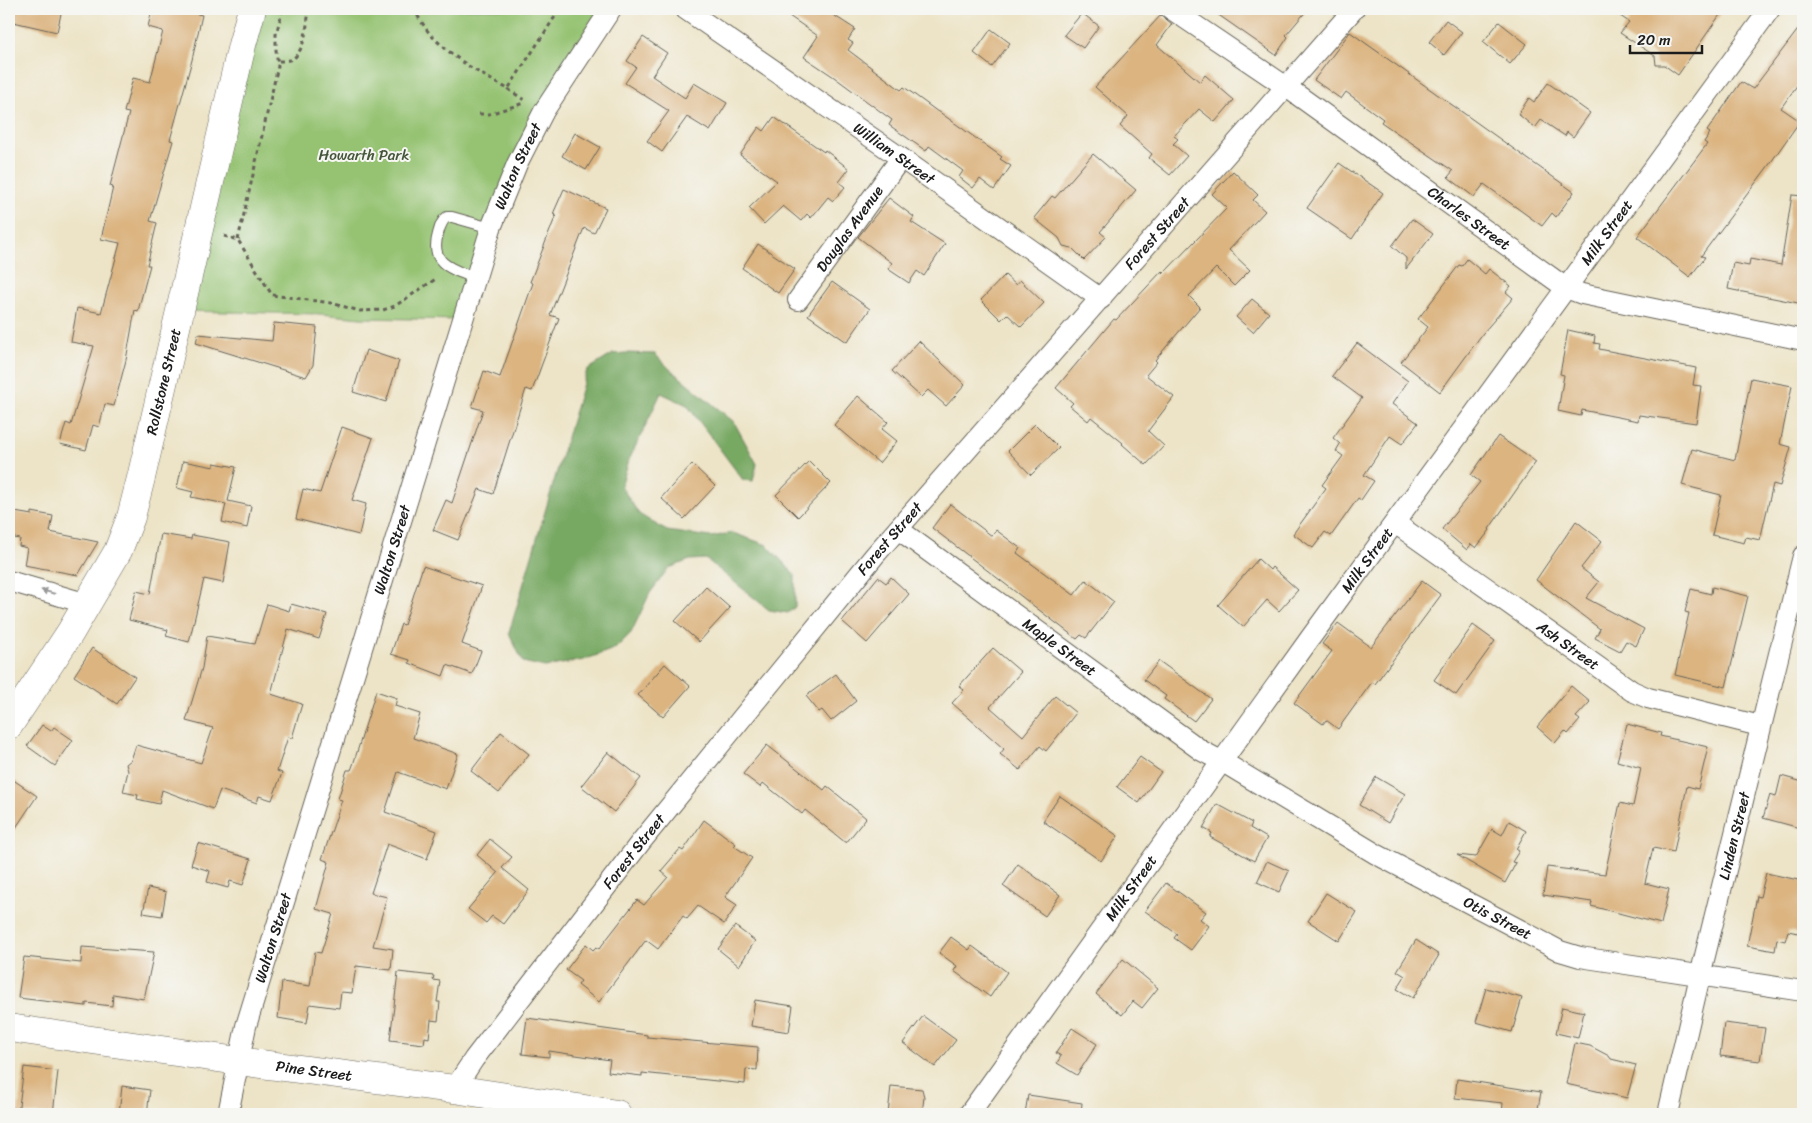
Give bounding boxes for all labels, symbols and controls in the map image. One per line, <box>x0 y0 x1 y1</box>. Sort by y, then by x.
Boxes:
scale bar <box>1630 22 1702 54</box>
text: 20 m <box>1637 27 1671 53</box>
street label: William Street <box>848 116 941 192</box>
street label: Walton Street <box>487 117 549 213</box>
park label: Howarth Park <box>319 142 409 168</box>
street label: Charles Street <box>1422 179 1516 257</box>
street label: Douglas Avenue <box>809 180 890 278</box>
street label: Forest Street <box>1118 190 1197 276</box>
street label: Milk Street <box>1574 194 1640 271</box>
street label: Rollstone Street <box>138 325 189 437</box>
street label: Forest Street <box>850 495 930 581</box>
street label: Walton Street <box>366 501 419 598</box>
street label: Milk Street <box>1334 521 1400 599</box>
one-way arrow <box>41 588 56 596</box>
street label: Maple Street <box>1017 611 1103 683</box>
street label: Ash Street <box>1530 614 1605 677</box>
street label: Linden Street <box>1711 788 1758 883</box>
street label: Forest Street <box>596 807 673 895</box>
street label: Milk Street <box>1098 849 1164 927</box>
street label: Walton Street <box>247 889 299 986</box>
street label: Otis Street <box>1459 889 1537 947</box>
street label: Pine Street <box>274 1053 354 1089</box>

